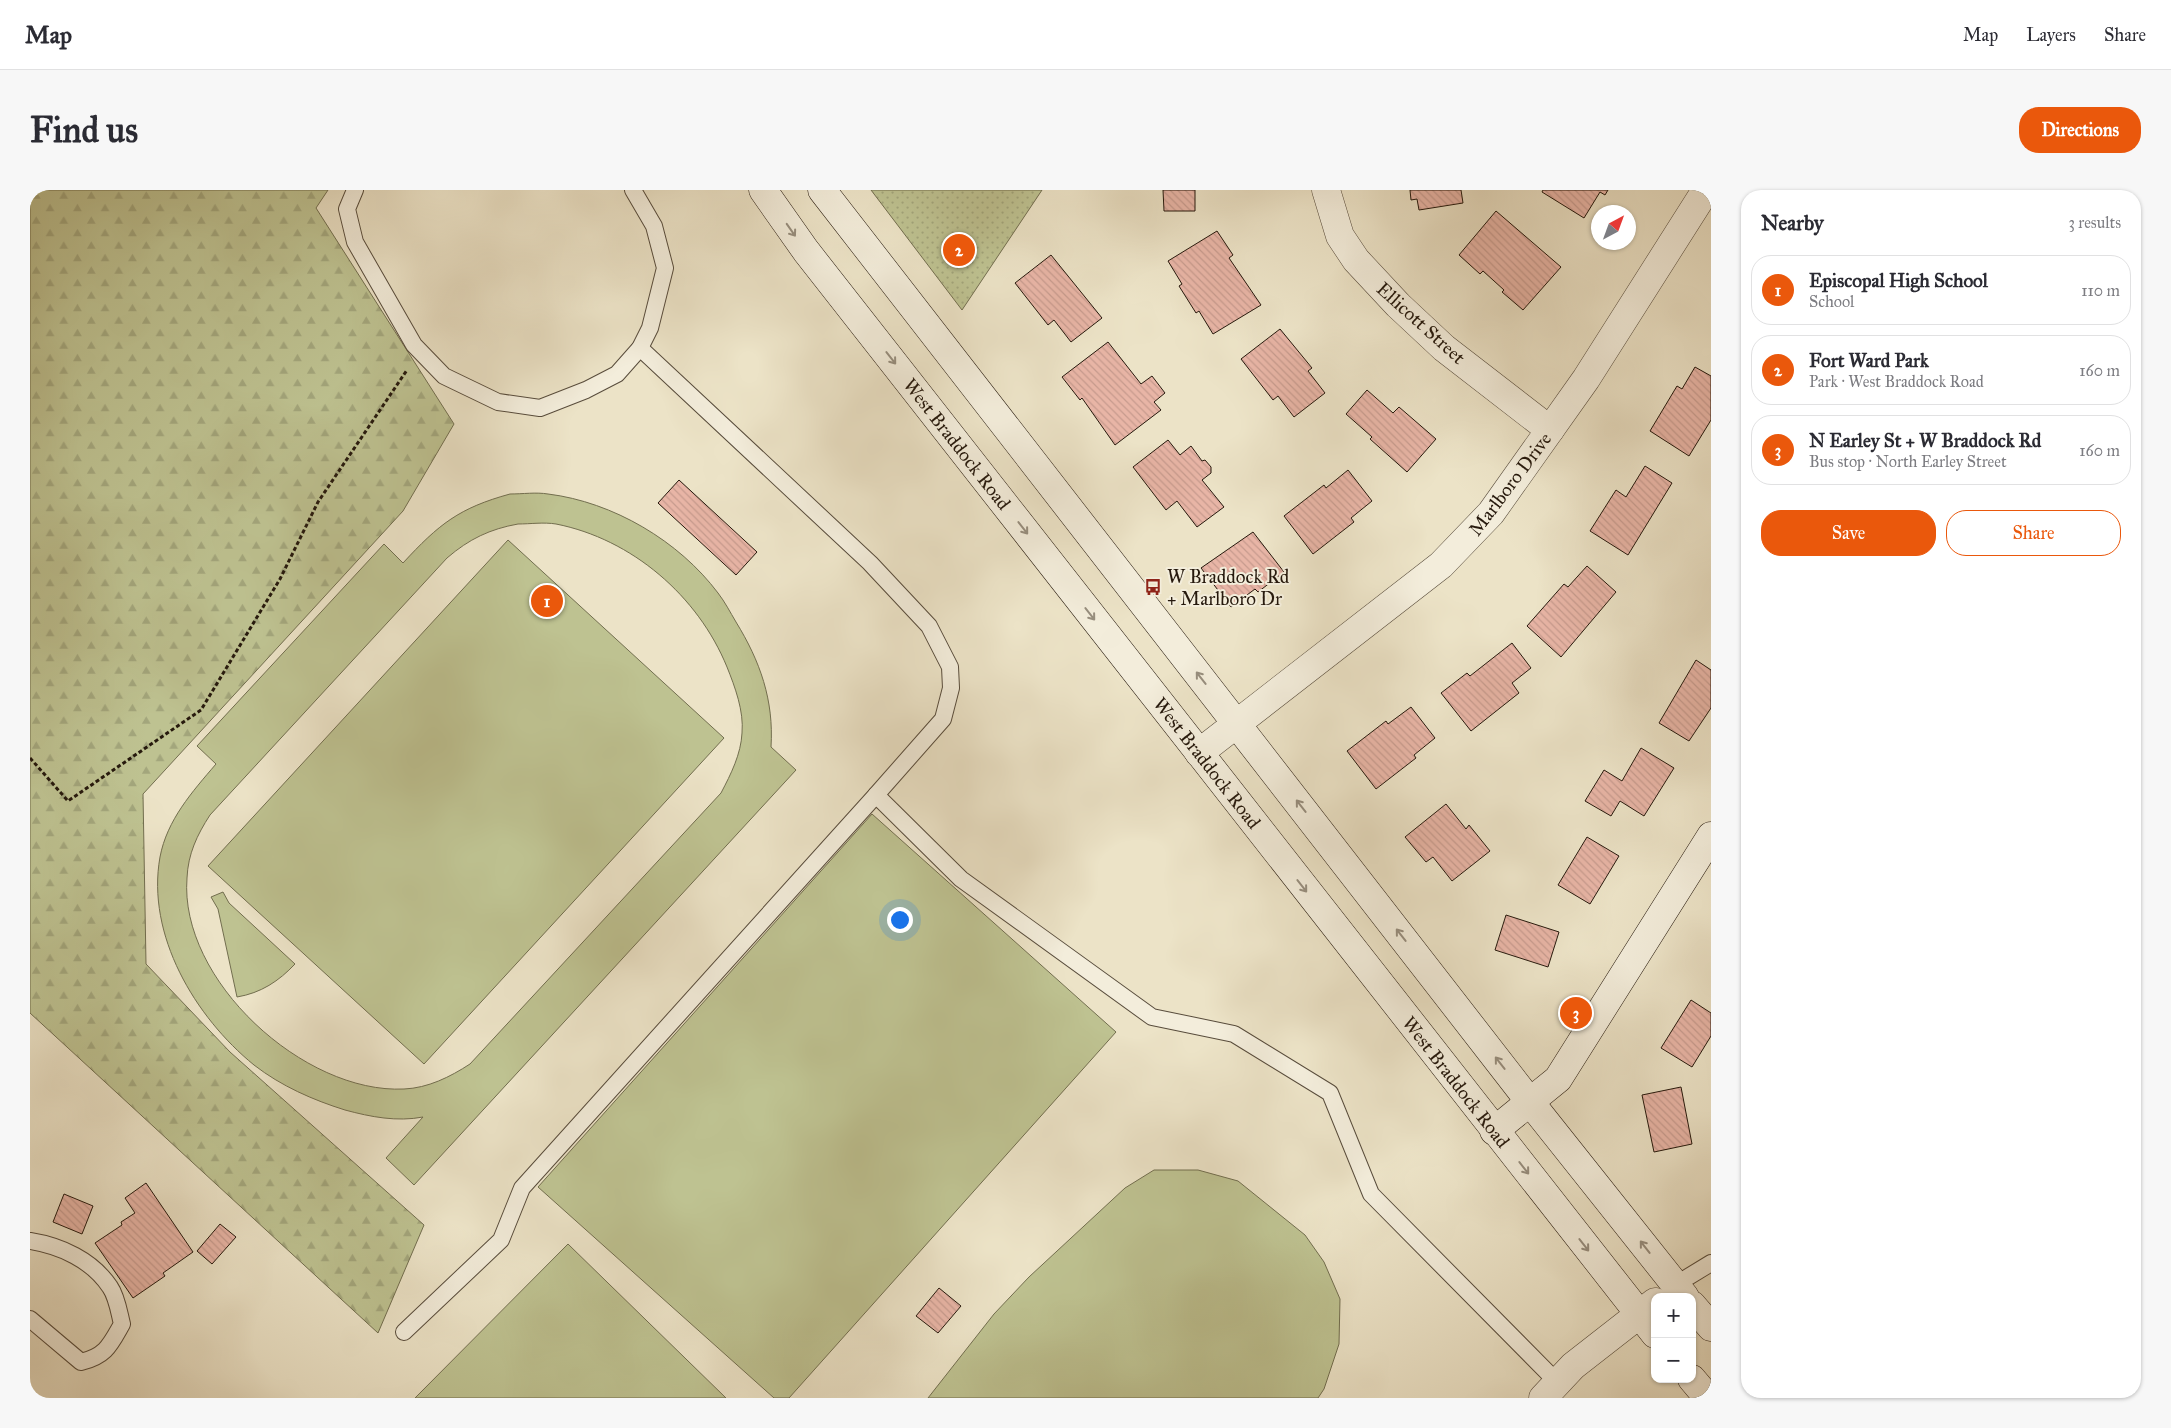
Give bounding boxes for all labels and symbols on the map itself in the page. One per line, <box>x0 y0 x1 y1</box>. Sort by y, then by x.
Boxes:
north arrow <box>1591 205 1636 250</box>
one-way arrow <box>786 223 796 237</box>
pin: 2 <box>943 231 975 269</box>
street label: Ellicott Street <box>1372 277 1470 369</box>
one-way arrow <box>885 351 896 364</box>
street label: West Braddock Road <box>898 374 1016 515</box>
street label: Marlboro Drive <box>1464 428 1556 540</box>
one-way arrow <box>1017 521 1028 534</box>
place label: W Braddock Rd + Marlboro Dr <box>1167 565 1290 610</box>
bus stop icon: W Braddock Rd + Marlboro Dr <box>1143 577 1163 597</box>
pin: 1 <box>531 582 563 620</box>
one-way arrow <box>1085 607 1095 621</box>
one-way arrow <box>1196 672 1207 685</box>
street label: West Braddock Road <box>1148 693 1266 834</box>
one-way arrow <box>1296 800 1307 813</box>
one-way arrow <box>1297 880 1308 893</box>
your location <box>887 907 913 933</box>
one-way arrow <box>1395 929 1406 942</box>
pin: 3 <box>1560 994 1592 1032</box>
street label: West Braddock Road <box>1397 1012 1515 1153</box>
one-way arrow <box>1495 1057 1506 1070</box>
one-way arrow <box>1518 1162 1529 1175</box>
one-way arrow <box>1578 1238 1589 1251</box>
one-way arrow <box>1640 1240 1651 1253</box>

